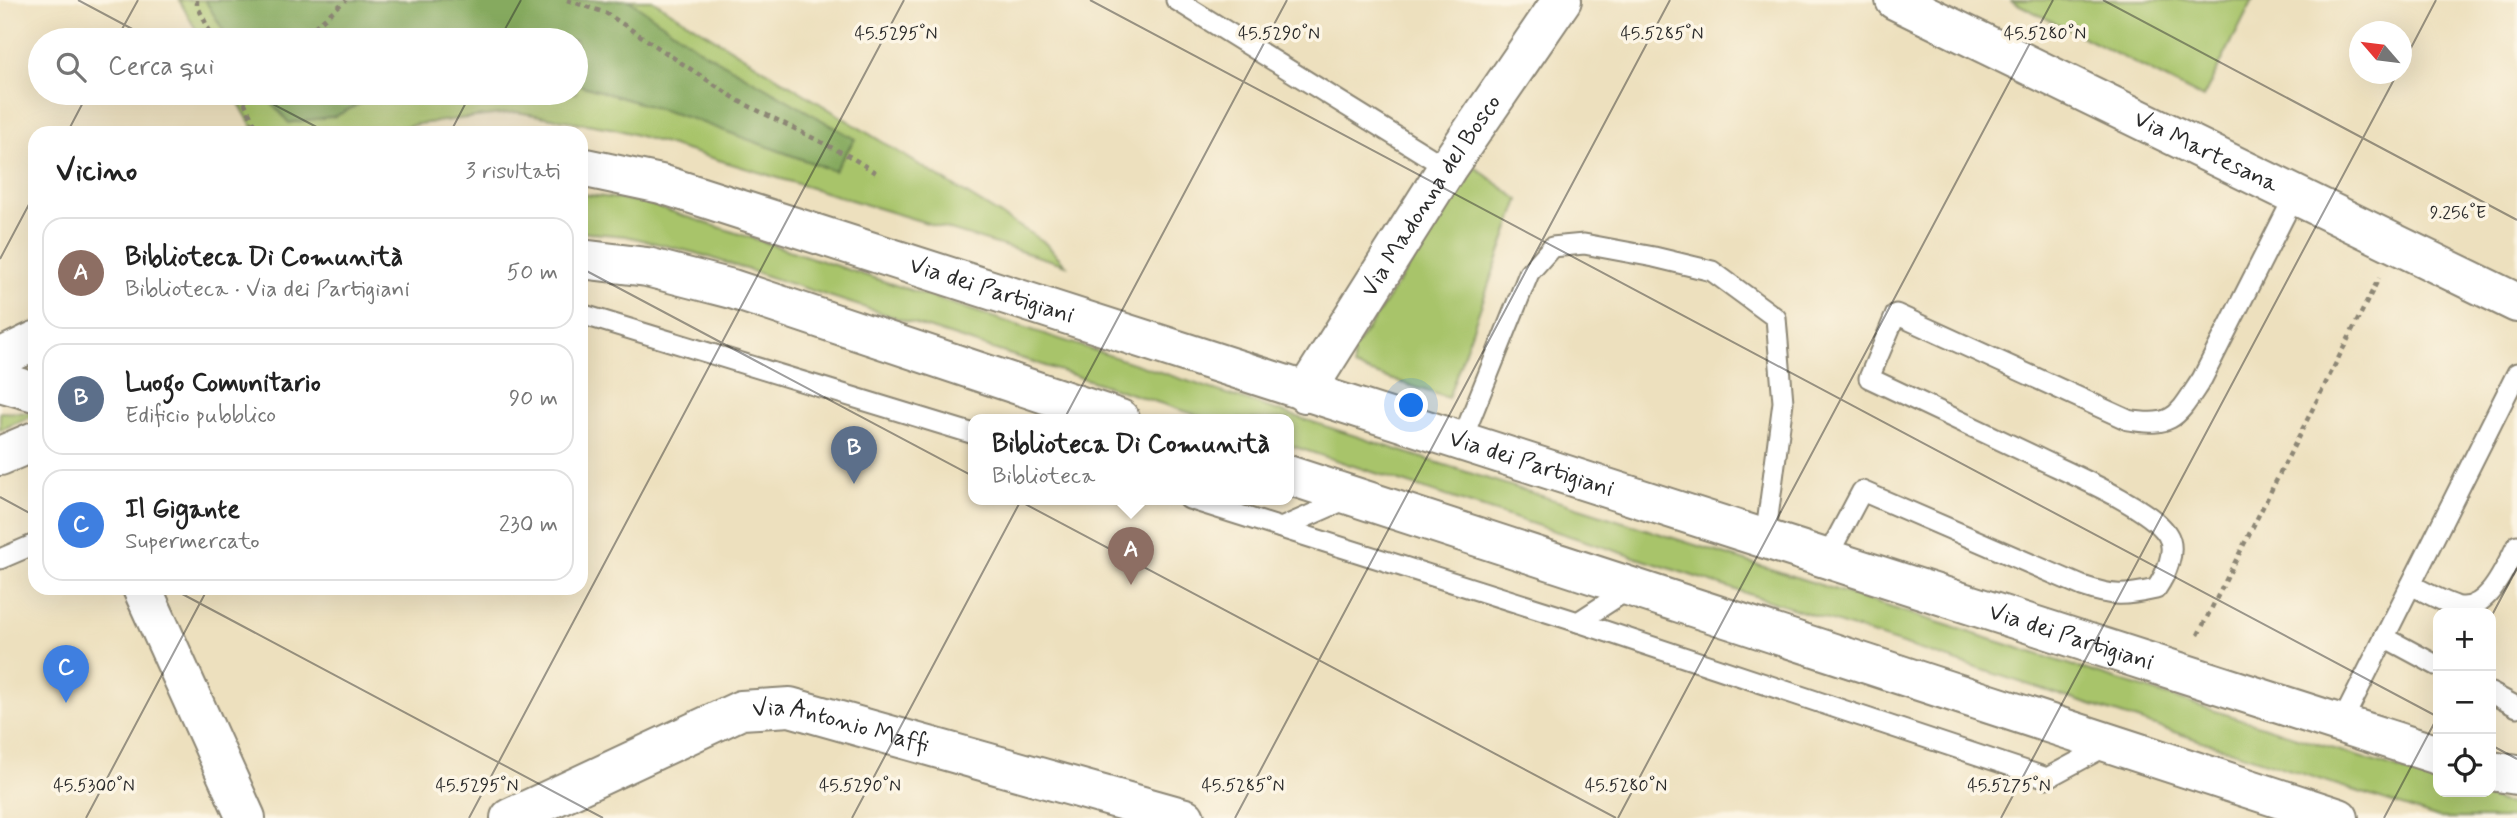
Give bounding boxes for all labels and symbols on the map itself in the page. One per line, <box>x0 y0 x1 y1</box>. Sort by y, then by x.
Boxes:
north arrow <box>2349 21 2412 84</box>
text: 45.5295°N <box>855 22 937 46</box>
text: 45.5290°N <box>1238 22 1320 46</box>
text: 45.5285°N <box>1620 22 1704 46</box>
text: 45.5280°N <box>2004 22 2086 46</box>
street label: Via Madonna del Bosco <box>1354 88 1508 303</box>
street label: Via Martesana <box>2129 103 2284 200</box>
text: 9.256°E <box>2430 201 2486 225</box>
street label: Via dei Partigiani <box>905 249 1078 331</box>
your location <box>1394 388 1428 422</box>
street label: Via dei Partigiani <box>1445 423 1618 505</box>
pin: B <box>831 426 877 484</box>
pin: A <box>1108 527 1154 585</box>
street label: Via dei Partigiani <box>1985 596 2157 678</box>
pin: C <box>43 645 89 703</box>
street label: Via Antonio Maffi <box>751 691 932 761</box>
text: 45.5300°N <box>53 774 135 798</box>
text: 45.5295°N <box>436 774 518 798</box>
text: 45.5290°N <box>819 774 901 798</box>
text: 45.5285°N <box>1201 774 1285 798</box>
text: 45.5280°N <box>1585 774 1667 798</box>
text: 45.5275°N <box>1967 774 2051 798</box>

